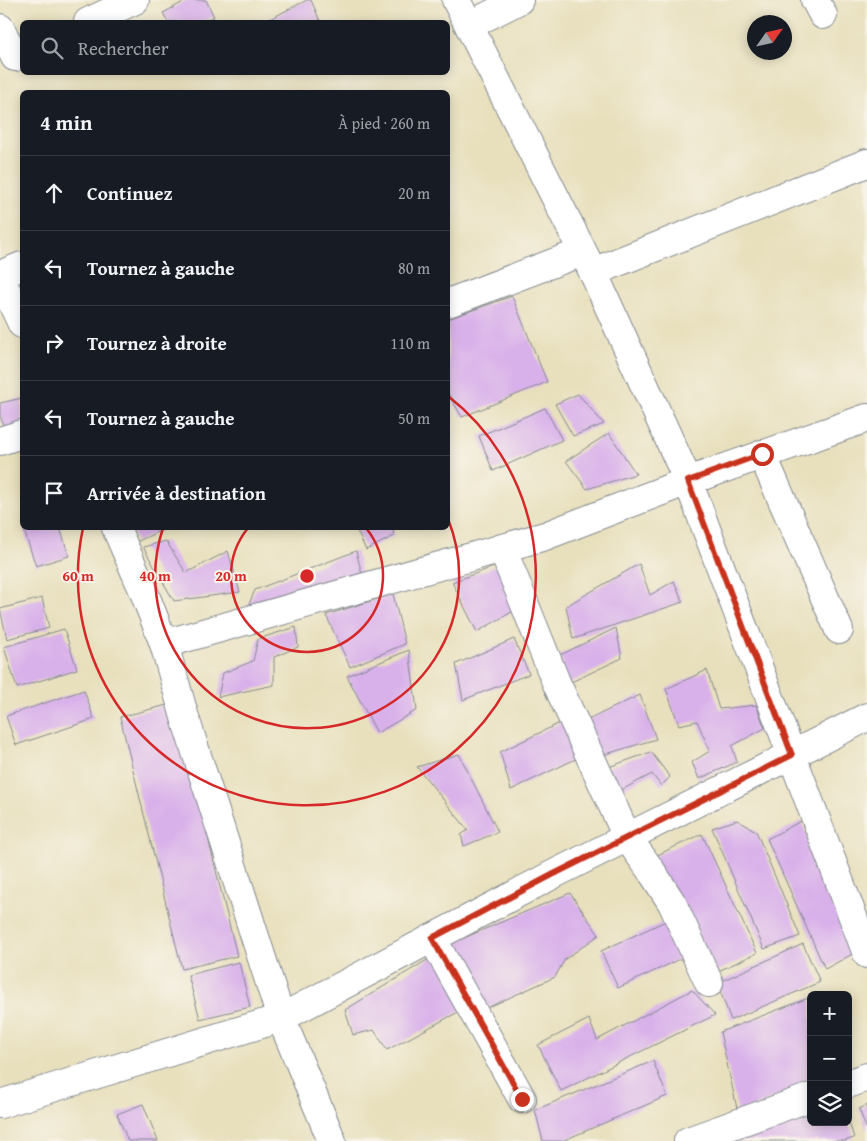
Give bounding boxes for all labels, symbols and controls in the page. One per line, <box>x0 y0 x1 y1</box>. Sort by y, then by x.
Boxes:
north arrow <box>747 15 792 60</box>
search box <box>20 20 450 75</box>
icon: search <box>38 34 66 62</box>
text: Rechercher <box>78 34 169 62</box>
text: 4 min <box>40 107 92 138</box>
text: À pied · 260 m <box>338 111 430 135</box>
icon: ahead <box>40 179 68 207</box>
text: Continuez <box>87 179 173 207</box>
text: 20 m <box>398 181 430 205</box>
icon: left <box>40 254 68 282</box>
text: Tournez à gauche <box>87 254 235 282</box>
text: 80 m <box>398 256 430 280</box>
icon: right <box>40 329 68 357</box>
text: Tournez à droite <box>87 329 227 357</box>
text: 110 m <box>390 331 430 355</box>
icon: left <box>40 404 68 432</box>
text: Tournez à gauche <box>87 404 235 432</box>
text: 50 m <box>398 406 430 430</box>
route start <box>751 443 774 466</box>
icon: arrive <box>40 479 68 507</box>
text: Arrivée à destination <box>87 479 266 507</box>
text: 60 m <box>62 565 94 586</box>
text: 40 m <box>139 565 171 586</box>
text: 20 m <box>215 565 247 586</box>
centre of rings <box>298 567 316 585</box>
map controls <box>807 991 852 1126</box>
button: + <box>807 991 852 1036</box>
button: − <box>807 1036 852 1081</box>
button: layers <box>807 1081 852 1126</box>
route end <box>511 1088 534 1111</box>

